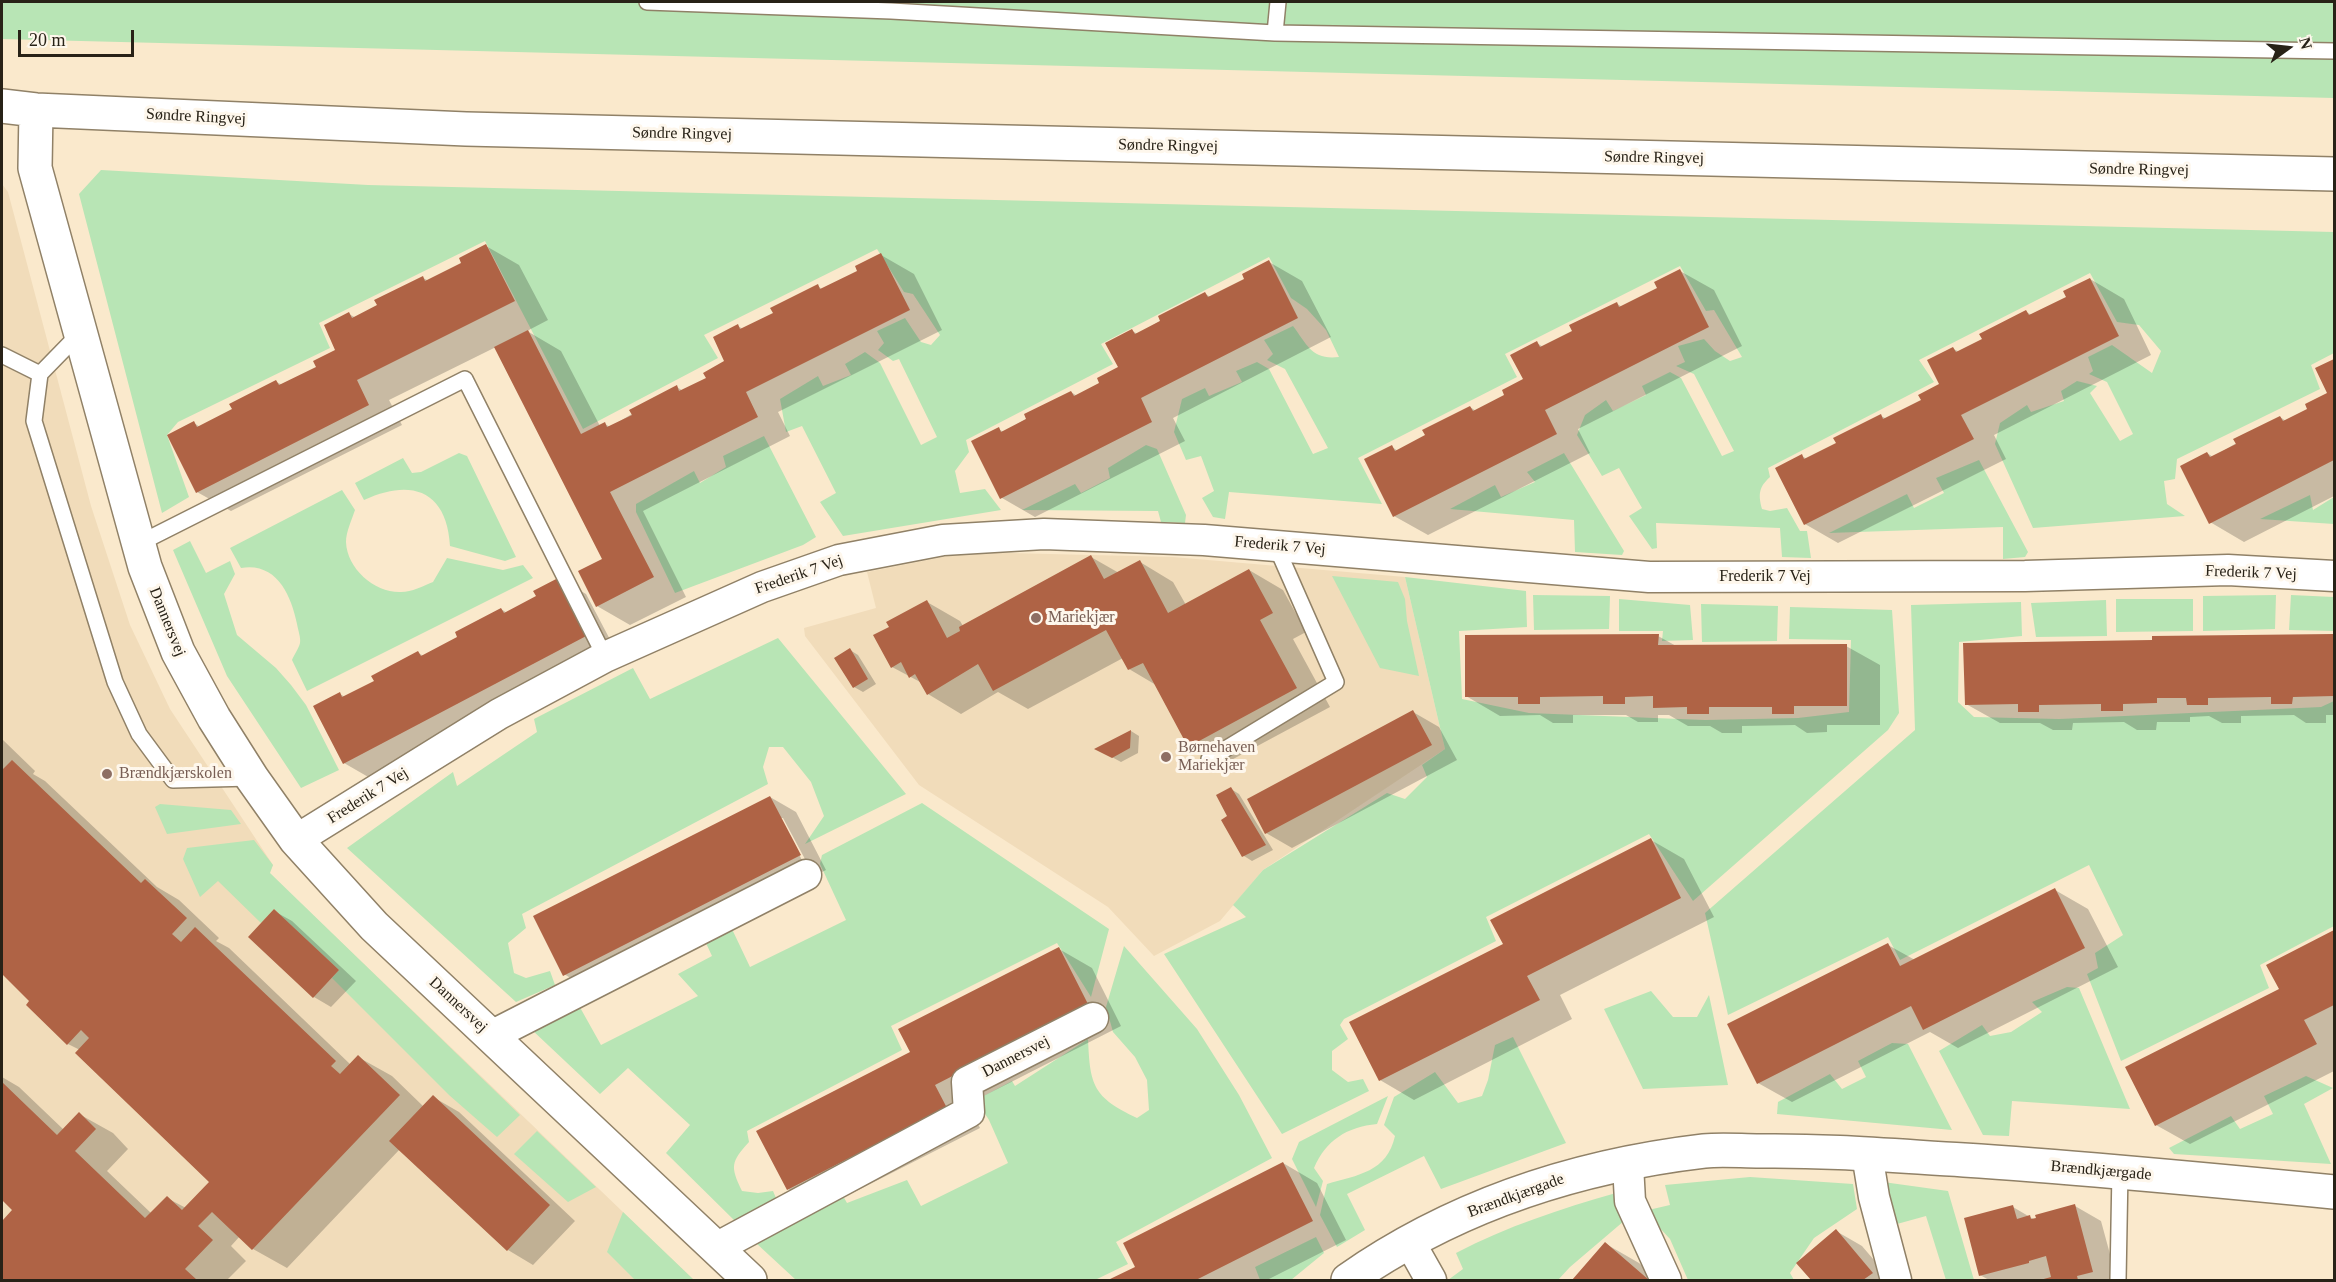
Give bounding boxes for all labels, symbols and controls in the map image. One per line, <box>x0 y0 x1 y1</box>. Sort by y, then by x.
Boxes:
scale bar <box>21 18 136 56</box>
north arrow <box>2258 18 2318 78</box>
text: 20 m <box>29 30 66 50</box>
text: N <box>2296 35 2316 51</box>
street label: Søndre Ringvej <box>146 105 246 129</box>
street label: Søndre Ringvej <box>632 124 732 144</box>
street label: Søndre Ringvej <box>1118 136 1218 156</box>
street label: Søndre Ringvej <box>1604 148 1704 168</box>
street label: Søndre Ringvej <box>2089 160 2189 180</box>
street label: Frederik 7 Vej <box>1234 532 1326 560</box>
street label: Frederik 7 Vej <box>753 551 845 599</box>
street label: Frederik 7 Vej <box>2205 562 2297 584</box>
street label: Frederik 7 Vej <box>1719 567 1811 587</box>
street label: Dannersvej <box>144 585 190 659</box>
place label: Mariekjær <box>1048 608 1115 628</box>
marker: Mariekjær <box>1029 611 1043 625</box>
place label: Børnehaven Mariekjær <box>1178 738 1255 776</box>
marker: Børnehaven Mariekjær <box>1159 750 1173 764</box>
place label: Brændkjærskolen <box>119 764 232 784</box>
street label: Frederik 7 Vej <box>324 764 412 828</box>
marker: Brændkjærskolen <box>100 767 114 781</box>
street label: Dannersvej <box>425 973 491 1037</box>
street label: Dannersvej <box>979 1032 1053 1082</box>
street label: Brændkjærgade <box>2050 1157 2152 1185</box>
street label: Brændkjærgade <box>1465 1170 1567 1222</box>

